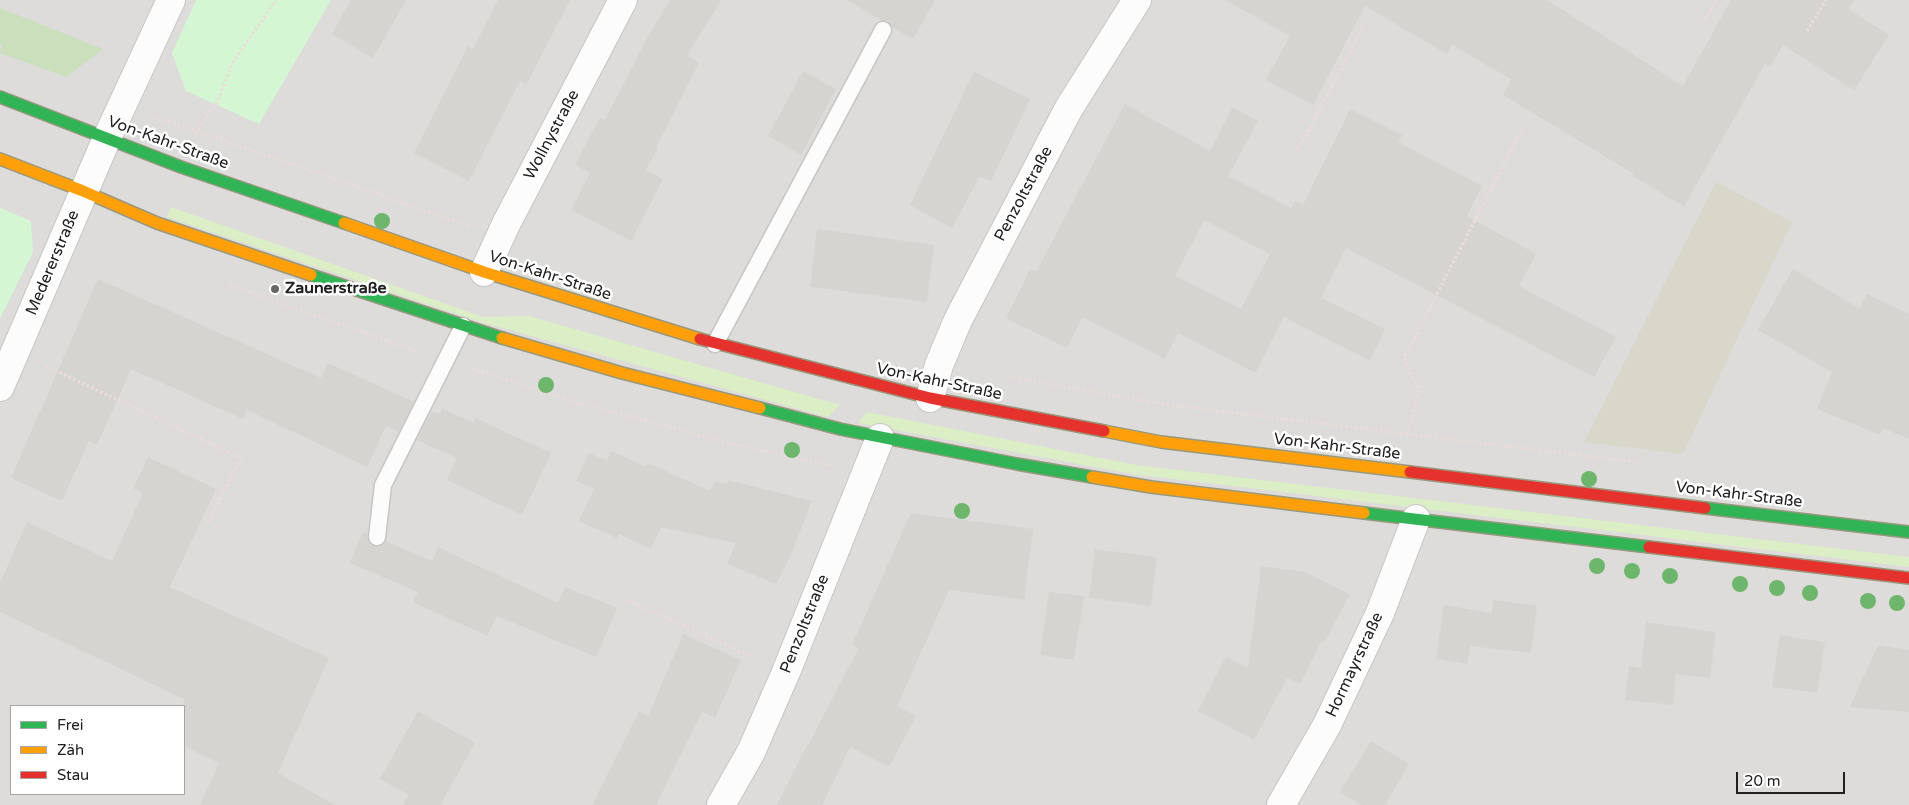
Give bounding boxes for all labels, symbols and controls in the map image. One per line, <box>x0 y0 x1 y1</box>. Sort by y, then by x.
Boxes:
street label: Wollnystraße <box>520 87 584 183</box>
street label: Von-Kahr-Straße <box>105 112 231 174</box>
street label: Penzoltstraße <box>991 143 1057 245</box>
street label: Medererstraße <box>22 208 84 318</box>
street label: Von-Kahr-Straße <box>486 247 614 305</box>
place label: Zaunerstraße <box>285 279 386 299</box>
marker: Zaunerstraße <box>269 283 281 295</box>
street label: Von-Kahr-Straße <box>875 359 1003 405</box>
street label: Von-Kahr-Straße <box>1273 430 1401 464</box>
street label: Von-Kahr-Straße <box>1675 478 1803 512</box>
street label: Penzoltstraße <box>776 572 834 676</box>
street label: Hormayrstraße <box>1322 609 1388 721</box>
legend <box>10 705 185 795</box>
text: Frei <box>57 716 83 734</box>
text: Zäh <box>57 741 84 759</box>
scale bar <box>1739 762 1848 794</box>
text: Stau <box>57 766 89 784</box>
text: 20 m <box>1744 772 1781 790</box>

